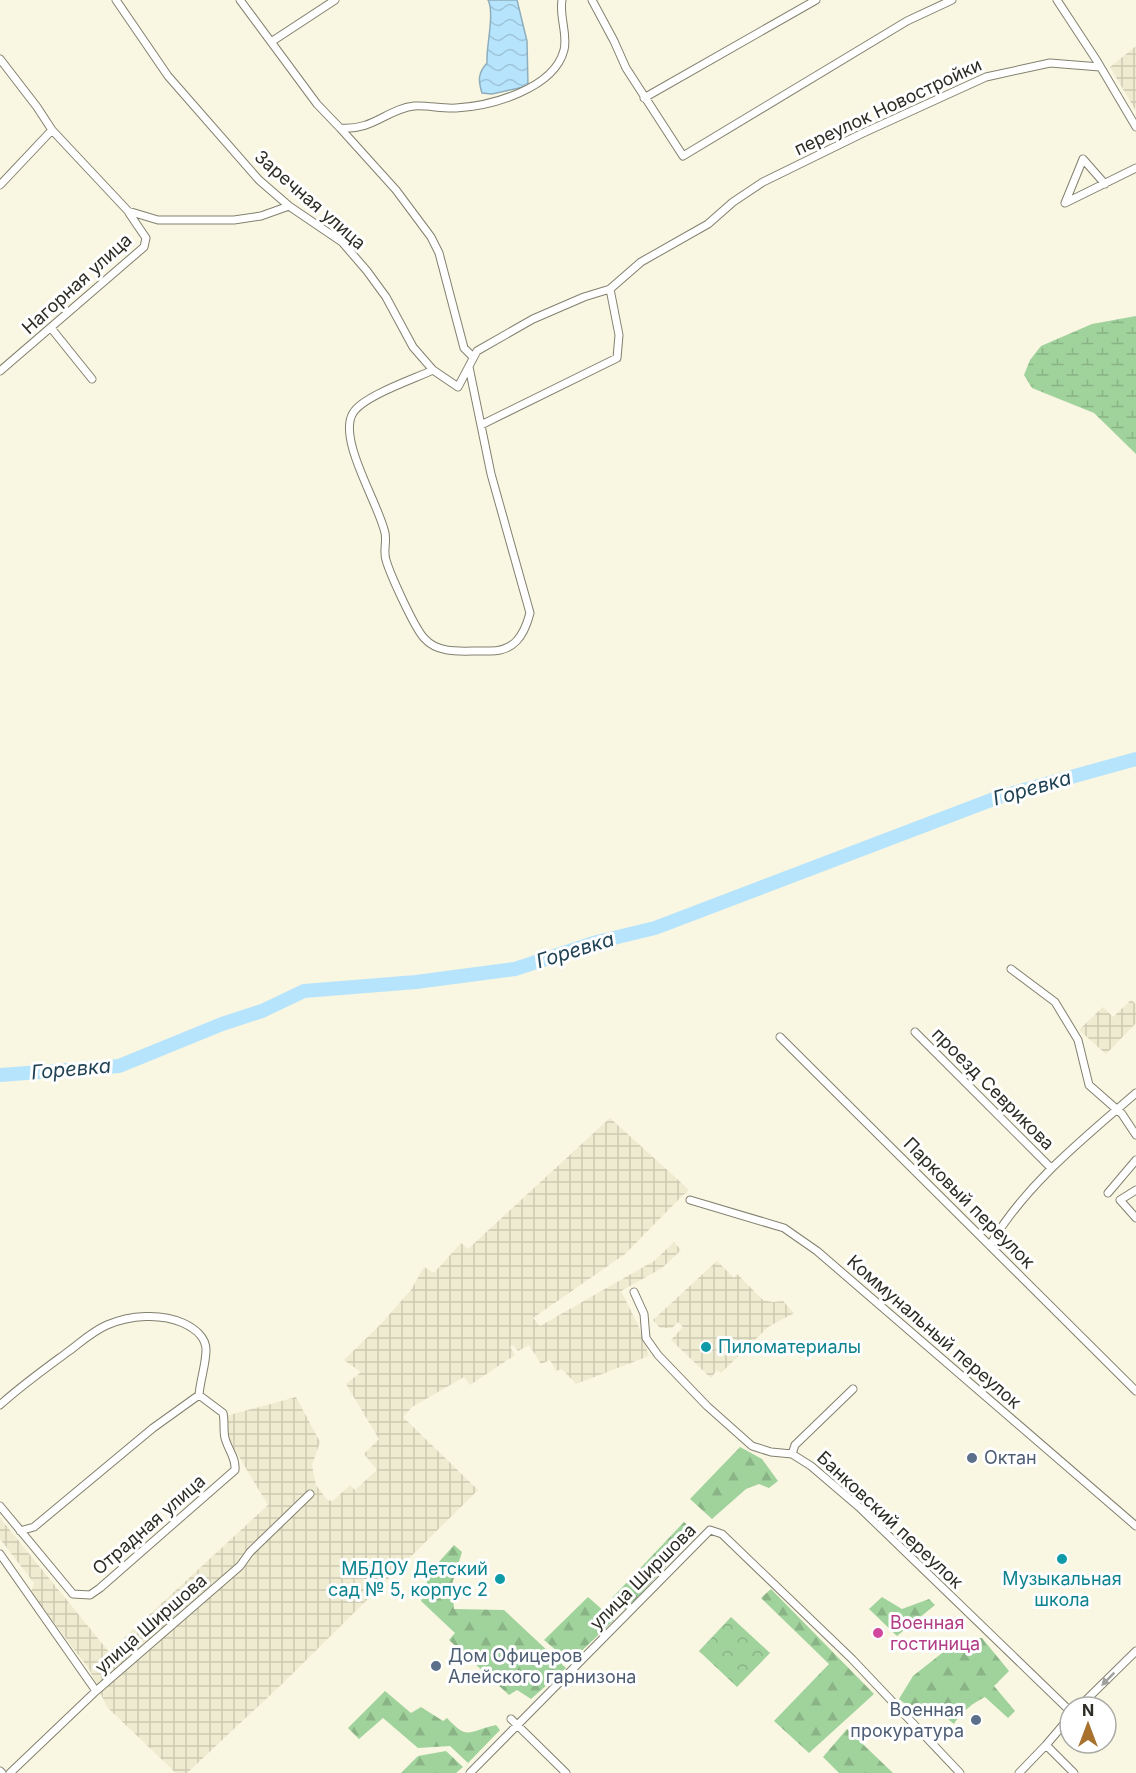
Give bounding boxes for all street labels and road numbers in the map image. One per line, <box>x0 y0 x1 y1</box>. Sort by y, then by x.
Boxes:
street label: переулок Новостройки <box>791 54 985 159</box>
street label: Заречная улица <box>251 146 370 254</box>
street label: Нагорная улица <box>18 229 136 338</box>
street label: проезд Севрикова <box>928 1023 1059 1154</box>
street label: Парковый переулок <box>900 1133 1039 1273</box>
street label: Коммунальный переулок <box>843 1250 1026 1413</box>
street label: Банковский переулок <box>813 1447 968 1593</box>
street label: Отрадная улица <box>88 1470 209 1579</box>
street label: улица Ширшова <box>585 1519 700 1634</box>
street label: улица Ширшова <box>91 1569 211 1678</box>

